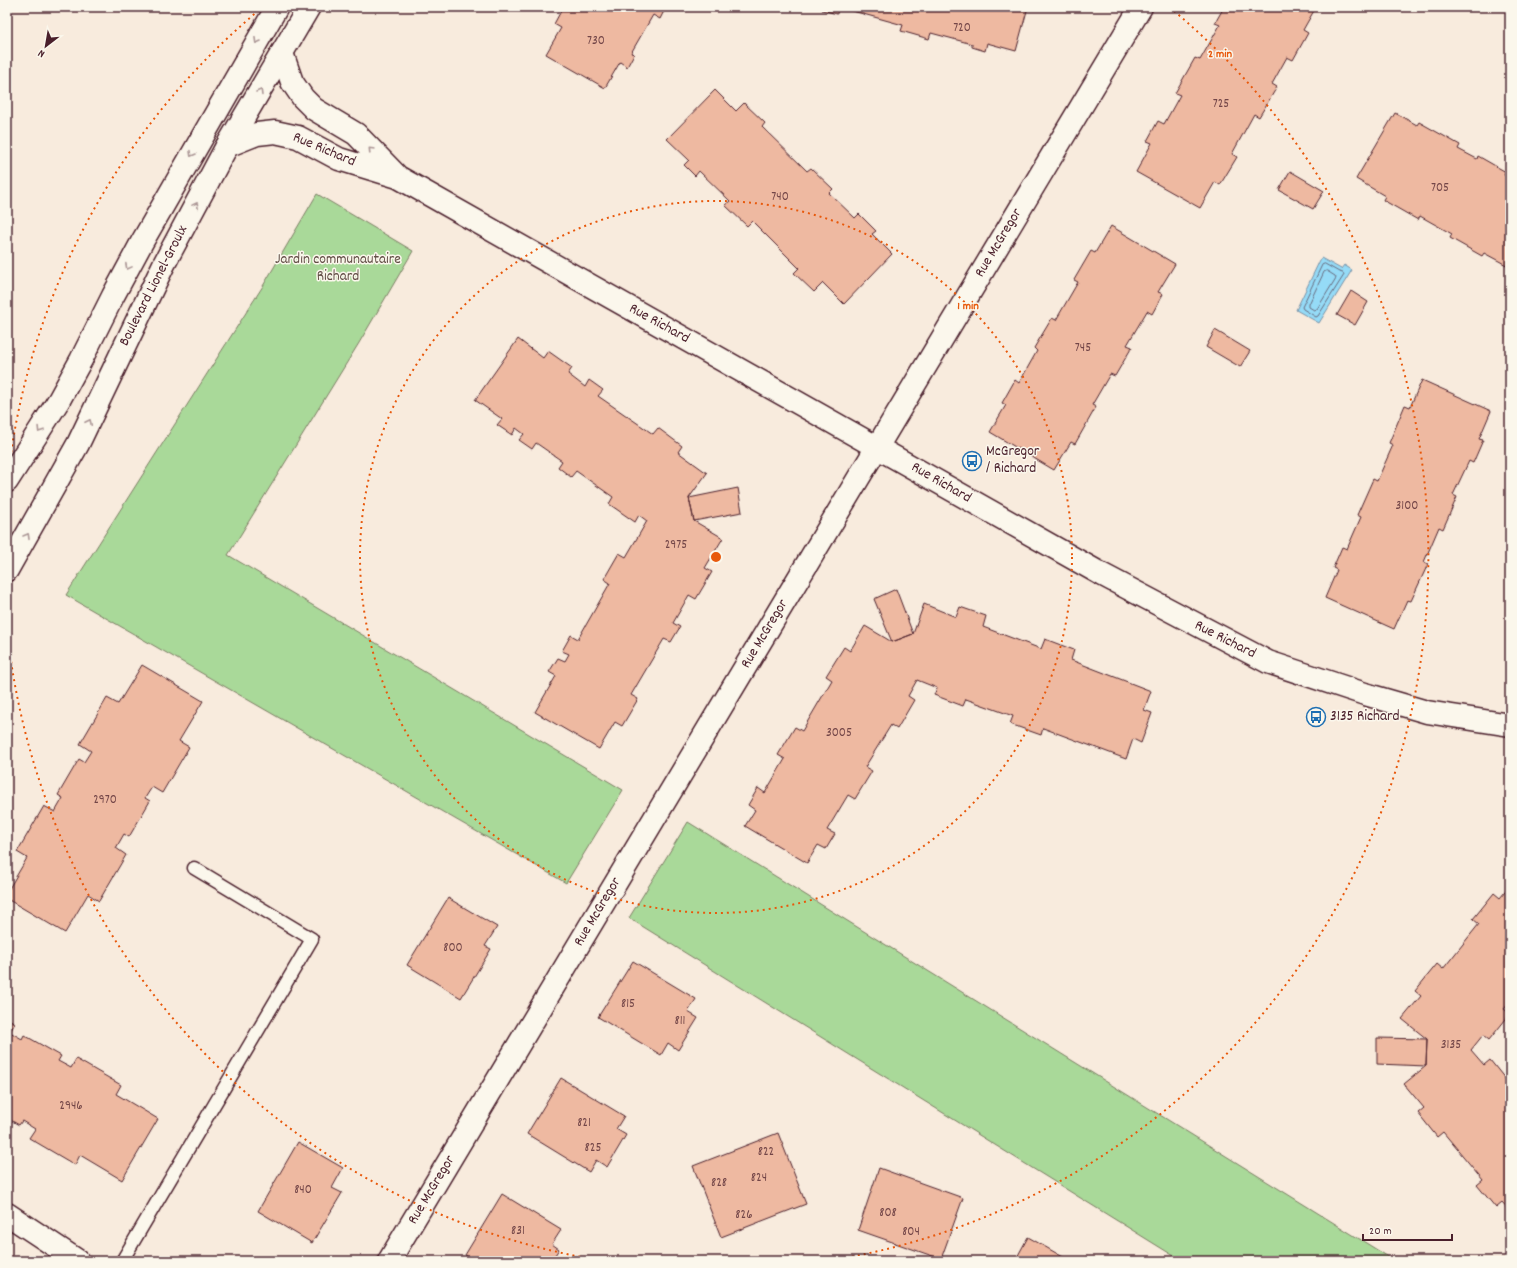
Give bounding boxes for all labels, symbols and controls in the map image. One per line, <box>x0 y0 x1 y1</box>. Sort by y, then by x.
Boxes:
house number: 720 <box>953 19 971 38</box>
north arrow <box>26 26 66 66</box>
house number: 730 <box>587 32 605 51</box>
one-way arrow <box>255 37 262 44</box>
text: N <box>35 44 48 61</box>
text: 2 min <box>1208 46 1232 63</box>
one-way arrow <box>255 89 262 96</box>
house number: 725 <box>1213 95 1229 114</box>
street label: Rue Richard <box>289 127 359 173</box>
one-way arrow <box>368 147 376 155</box>
one-way arrow <box>190 149 197 157</box>
house number: 705 <box>1431 179 1449 198</box>
house number: 740 <box>771 188 789 207</box>
one-way arrow <box>191 202 198 209</box>
street label: Rue McGregor <box>970 204 1029 282</box>
street label: Boulevard Lionel-Groulx <box>114 221 194 350</box>
park label: Jardin communautaire Richard <box>275 249 401 288</box>
one-way arrow <box>126 262 133 270</box>
street label: Rue Richard <box>625 298 693 350</box>
text: 1 min <box>957 298 979 315</box>
house number: 745 <box>1075 339 1091 358</box>
one-way arrow <box>84 418 92 426</box>
one-way arrow <box>37 426 44 433</box>
place label: McGregor / Richard <box>986 441 1040 480</box>
bus stop icon: McGregor / Richard <box>961 450 983 472</box>
street label: Rue Richard <box>907 457 975 509</box>
house number: 3100 <box>1396 497 1418 516</box>
one-way arrow <box>22 533 29 540</box>
house number: 2975 <box>665 536 687 555</box>
centre of rings <box>709 550 723 564</box>
street label: Rue McGregor <box>736 595 795 673</box>
street label: Rue Richard <box>1190 615 1260 665</box>
bus stop icon: 3135 Richard <box>1305 706 1327 728</box>
place label: 3135 Richard <box>1330 706 1400 728</box>
house number: 3005 <box>826 724 852 743</box>
house number: 2970 <box>93 791 117 810</box>
street label: Rue McGregor <box>569 873 628 951</box>
house number: 800 <box>443 939 463 958</box>
house number: 815 <box>621 995 635 1014</box>
house number: 811 <box>675 1012 685 1031</box>
house number: 3135 <box>1441 1036 1461 1055</box>
house number: 2946 <box>59 1097 83 1116</box>
house number: 821 <box>577 1114 591 1133</box>
house number: 825 <box>585 1139 601 1158</box>
house number: 822 <box>758 1143 774 1162</box>
street label: Rue McGregor <box>403 1151 462 1229</box>
house number: 824 <box>751 1169 767 1188</box>
house number: 828 <box>711 1174 727 1193</box>
house number: 840 <box>294 1181 312 1200</box>
house number: 808 <box>879 1204 897 1223</box>
house number: 826 <box>735 1206 753 1225</box>
scale bar <box>1363 1216 1452 1242</box>
house number: 831 <box>511 1222 525 1241</box>
house number: 804 <box>902 1223 920 1242</box>
text: 20 m <box>1369 1223 1392 1240</box>

